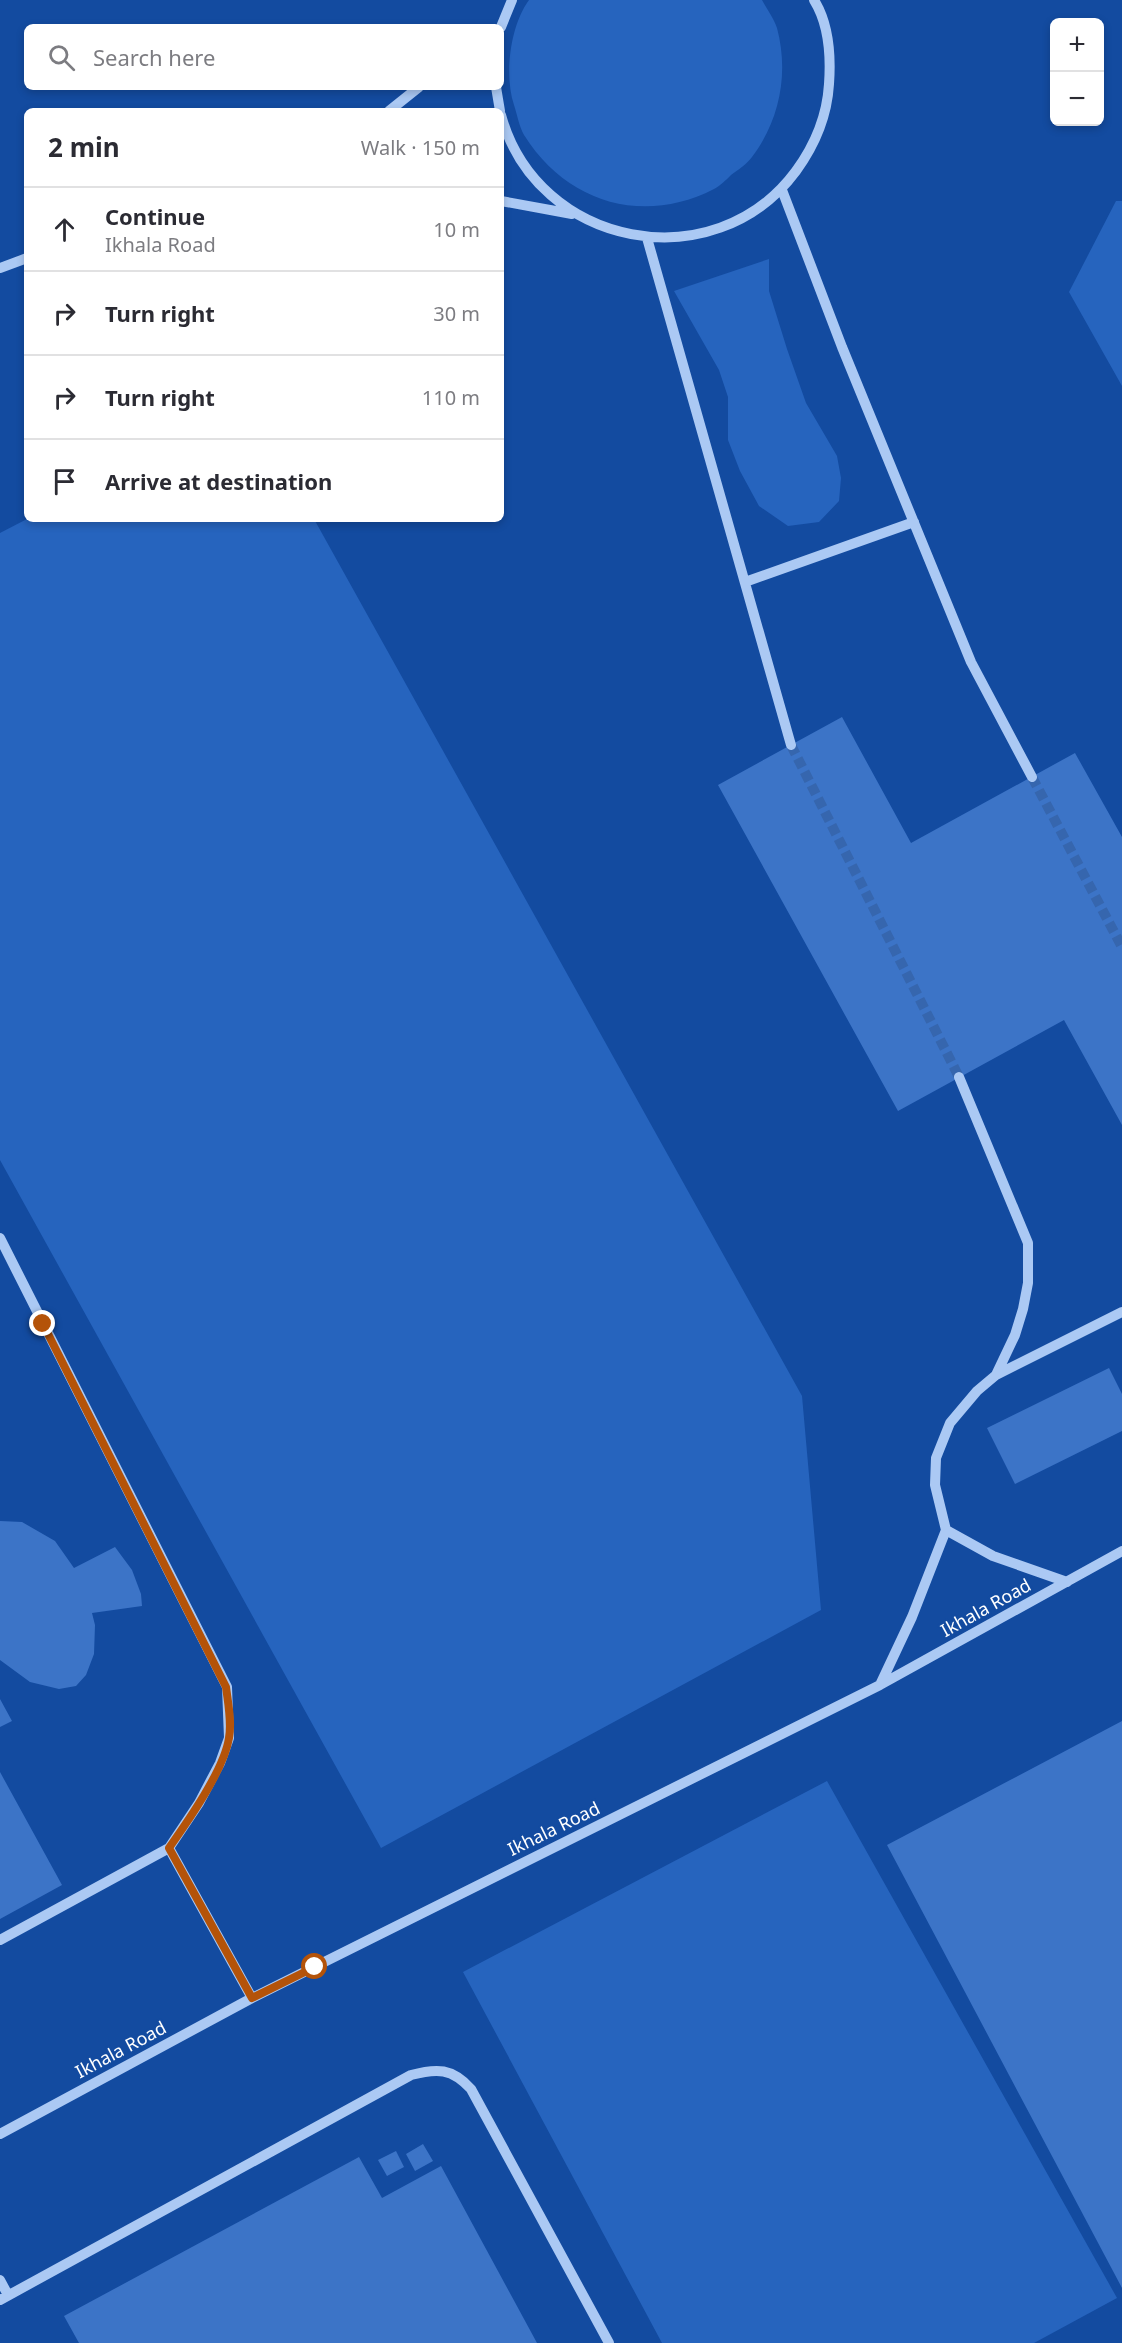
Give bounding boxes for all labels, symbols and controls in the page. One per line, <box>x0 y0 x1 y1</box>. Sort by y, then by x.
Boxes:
map controls <box>1050 18 1104 126</box>
button: + <box>1050 18 1104 72</box>
search box <box>24 24 504 90</box>
icon: search <box>45 41 78 74</box>
text: Search here <box>93 42 215 72</box>
button: − <box>1050 72 1104 126</box>
text: 2 min <box>48 129 120 165</box>
text: Walk · 150 m <box>361 134 480 161</box>
text: Continue <box>105 201 205 231</box>
icon: ahead <box>48 213 81 246</box>
text: 10 m <box>433 216 480 243</box>
text: Ikhala Road <box>105 231 216 258</box>
icon: right <box>48 297 81 330</box>
text: Turn right <box>105 298 215 328</box>
text: 30 m <box>433 300 480 327</box>
icon: right <box>48 381 81 414</box>
text: Turn right <box>105 382 215 412</box>
text: 110 m <box>422 384 480 411</box>
icon: arrive <box>48 465 81 498</box>
text: Arrive at destination <box>105 466 332 496</box>
route end <box>29 1310 55 1336</box>
street label: Ikhala Road <box>936 1572 1035 1642</box>
street label: Ikhala Road <box>504 1795 604 1861</box>
route start <box>301 1953 327 1979</box>
street label: Ikhala Road <box>71 2015 170 2083</box>

